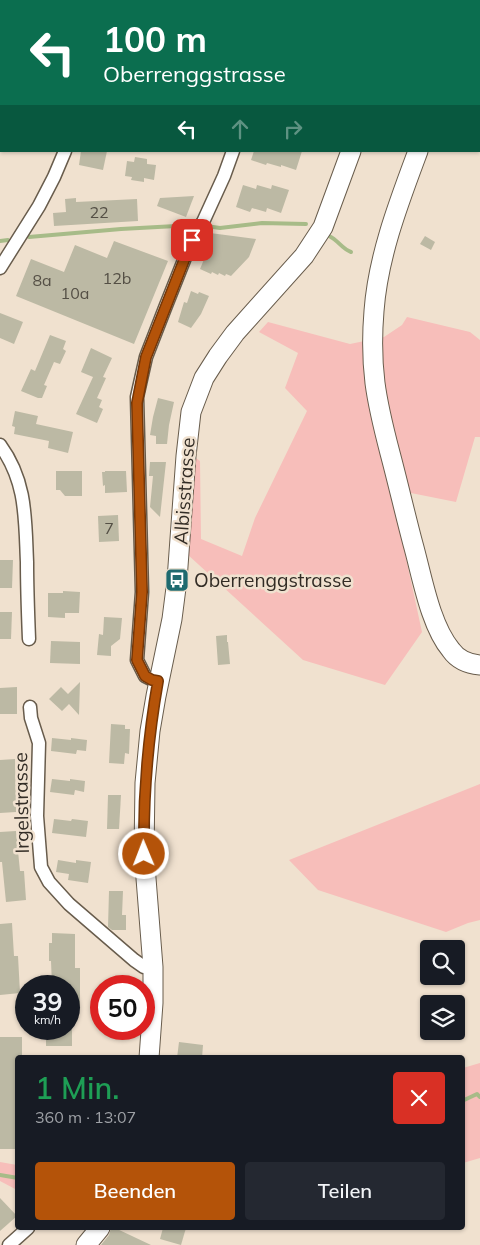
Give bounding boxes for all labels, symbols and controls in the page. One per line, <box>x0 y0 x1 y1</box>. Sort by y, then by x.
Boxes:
text: 100 m <box>103 17 207 61</box>
icon: left <box>20 20 85 85</box>
text: Oberrenggstrasse <box>103 60 286 88</box>
icon: left <box>173 115 201 143</box>
icon: ahead <box>226 115 254 143</box>
icon: right <box>279 115 307 143</box>
house number: 22 <box>89 202 109 222</box>
pin <box>171 219 213 261</box>
icon: arrive <box>178 226 206 254</box>
house number: 12b <box>103 268 131 288</box>
house number: 8a <box>32 270 52 290</box>
house number: 10a <box>61 283 89 303</box>
street label: Albisstrasse <box>168 437 200 545</box>
house number: 7 <box>104 518 114 538</box>
bus stop icon: Oberrenggstrasse <box>164 567 190 593</box>
place label: Oberrenggstrasse <box>194 568 352 592</box>
street label: Irgelstrasse <box>8 752 34 854</box>
position arrow <box>117 827 169 879</box>
map controls <box>420 940 465 1040</box>
button: search <box>420 940 465 985</box>
speed limit sign: 50 <box>90 975 155 1040</box>
text: 39 <box>32 986 63 1017</box>
button: layers <box>420 995 465 1040</box>
text: km/h <box>34 1012 61 1027</box>
text: 1 Min. <box>35 1069 119 1107</box>
button: close <box>393 1072 445 1124</box>
text: 360 m · 13:07 <box>35 1107 136 1127</box>
button: Beenden <box>35 1162 235 1220</box>
button: Teilen <box>245 1162 445 1220</box>

